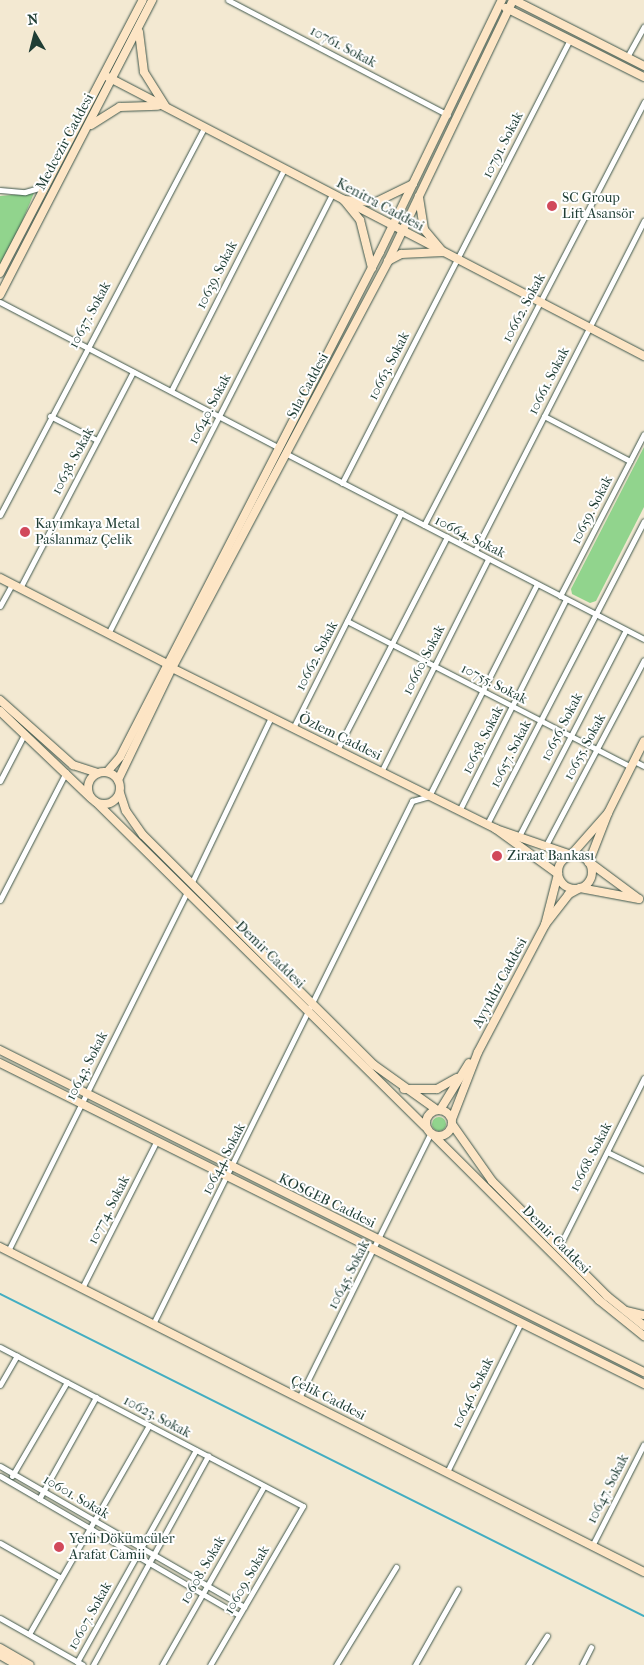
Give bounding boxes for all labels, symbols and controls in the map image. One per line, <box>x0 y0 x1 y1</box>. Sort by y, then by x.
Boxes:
north arrow <box>10 10 60 60</box>
text: N <box>26 10 39 29</box>
street label: 10761. Sokak <box>307 23 379 71</box>
street label: Medcezir Caddesi <box>32 91 98 193</box>
street label: 10791. Sokak <box>479 109 527 181</box>
street label: Kenitra Caddesi <box>333 175 427 235</box>
place label: SC Group Lift Asansör <box>562 190 634 222</box>
marker: SC Group Lift Asansör <box>546 200 558 212</box>
street label: 10639. Sokak <box>193 238 241 312</box>
street label: 10662. Sokak <box>499 271 549 345</box>
street label: 10637. Sokak <box>65 279 115 351</box>
street label: 10663. Sokak <box>365 329 413 403</box>
street label: 10661. Sokak <box>525 344 573 418</box>
street label: Sıla Caddesi <box>284 350 332 422</box>
street label: 10640. Sokak <box>185 371 235 447</box>
street label: 10638. Sokak <box>48 424 98 498</box>
street label: 10659. Sokak <box>568 473 616 547</box>
street label: 10664. Sokak <box>432 512 508 562</box>
place label: Kayımkaya Metal Paslanmaz Çelik <box>35 516 140 548</box>
marker: Kayımkaya Metal Paslanmaz Çelik <box>19 526 31 538</box>
street label: 10662. Sokak <box>292 618 342 694</box>
street label: 10660. Sokak <box>399 622 449 698</box>
street label: 10755. Sokak <box>458 660 530 708</box>
street label: 10656. Sokak <box>538 690 586 764</box>
street label: 10658. Sokak <box>459 703 507 777</box>
street label: Özlem Caddesi <box>296 710 384 764</box>
street label: 10655. Sokak <box>560 711 610 783</box>
street label: 10657. Sokak <box>487 717 535 791</box>
place label: Ziraat Bankası <box>507 848 594 864</box>
marker: Ziraat Bankası <box>491 850 503 862</box>
street label: Demir Caddesi <box>232 918 308 992</box>
street label: Ayyıldız Caddesi <box>469 935 531 1031</box>
street label: 10643. Sokak <box>62 1029 112 1103</box>
street label: 10668. Sokak <box>566 1119 616 1195</box>
street label: 10644. Sokak <box>199 1120 249 1198</box>
street label: KOSGEB Caddesi <box>276 1170 378 1232</box>
street label: 10774. Sokak <box>84 1173 134 1247</box>
street label: Demir Caddesi <box>518 1202 594 1278</box>
street label: 10645. Sokak <box>325 1238 373 1312</box>
street label: 10646. Sokak <box>449 1355 497 1431</box>
street label: Çelik Caddesi <box>288 1372 368 1424</box>
street label: 10623. Sokak <box>120 1392 194 1442</box>
street label: 10647. Sokak <box>583 1452 633 1526</box>
street label: 10601. Sokak <box>40 1471 112 1523</box>
place label: Yeni Dökümcüler Arafat Camii <box>69 1531 175 1564</box>
street label: 10608. Sokak <box>177 1533 229 1607</box>
marker: Yeni Dökümcüler Arafat Camii <box>53 1541 65 1553</box>
street label: 10609. Sokak <box>221 1543 273 1617</box>
street label: 10607. Sokak <box>64 1579 116 1653</box>

